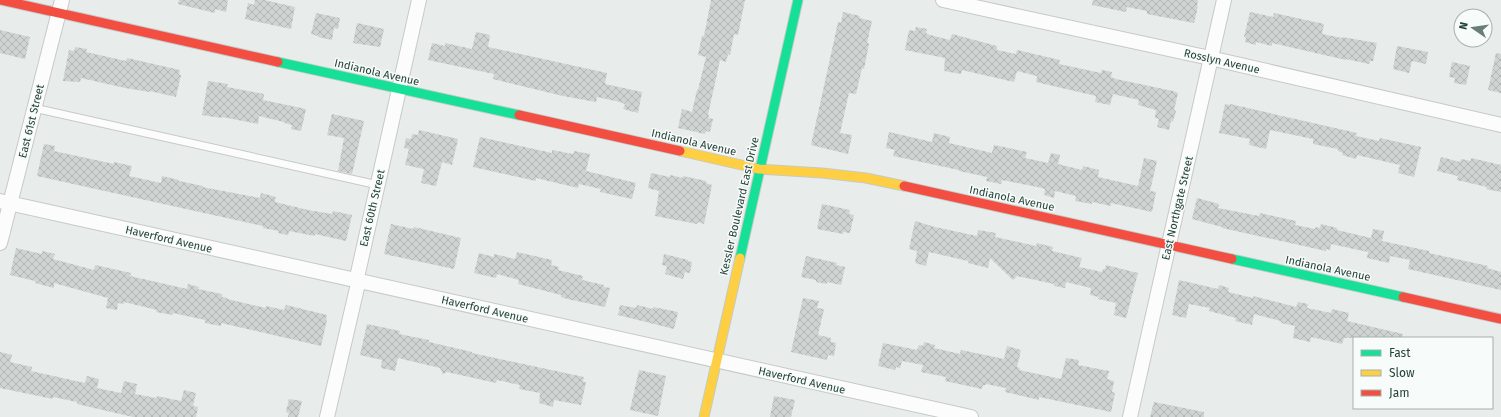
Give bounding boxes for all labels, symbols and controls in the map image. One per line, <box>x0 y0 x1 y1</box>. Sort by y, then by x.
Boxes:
north arrow <box>1453 8 1493 48</box>
text: N <box>1457 21 1471 31</box>
street label: Rosslyn Avenue <box>1183 46 1261 77</box>
street label: Indianola Avenue <box>333 56 421 89</box>
street label: East 61st Street <box>16 83 47 159</box>
street label: Indianola Avenue <box>650 126 738 159</box>
street label: Kessler Boulevard East Drive <box>717 136 762 277</box>
street label: East Northgate Street <box>1159 155 1196 261</box>
street label: East 60th Street <box>357 168 388 248</box>
street label: Indianola Avenue <box>968 183 1056 214</box>
street label: Haverford Avenue <box>124 223 214 256</box>
street label: Indianola Avenue <box>1284 253 1372 284</box>
street label: Haverford Avenue <box>440 293 530 326</box>
legend <box>1353 337 1493 409</box>
text: Fast <box>1389 346 1411 360</box>
street label: Haverford Avenue <box>757 364 847 397</box>
text: Slow <box>1389 366 1415 380</box>
text: Jam <box>1389 386 1409 400</box>

